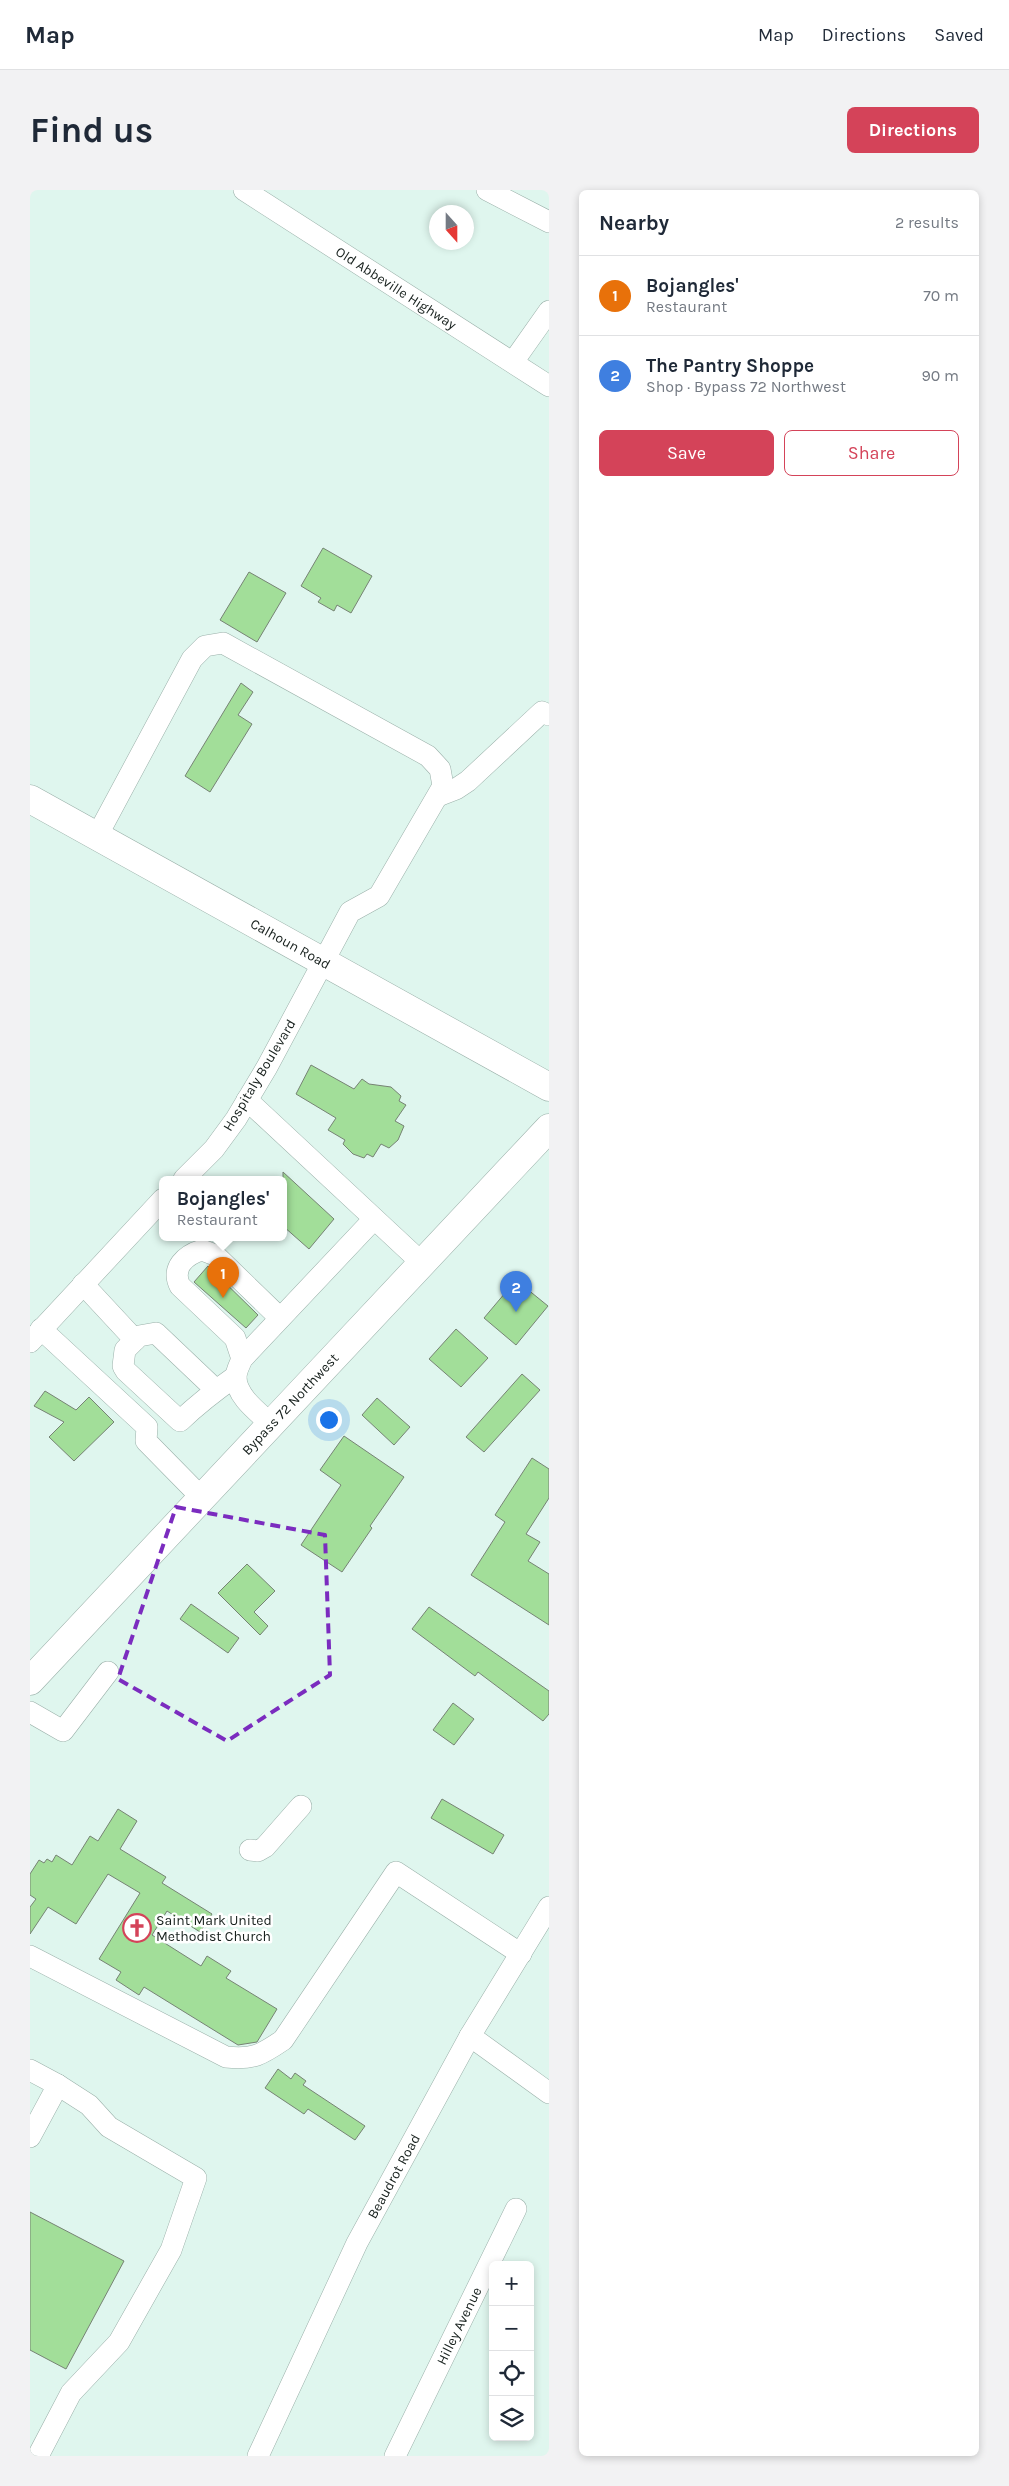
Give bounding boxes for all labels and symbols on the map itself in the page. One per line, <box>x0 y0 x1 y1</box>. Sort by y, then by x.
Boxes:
north arrow <box>429 205 474 250</box>
street label: Old Abbeville Highway <box>332 243 460 334</box>
street label: Calhoun Road <box>247 915 333 973</box>
street label: Hospitaly Boulevard <box>219 1016 300 1134</box>
pin: 1 <box>207 1257 239 1298</box>
pin: 2 <box>500 1271 532 1312</box>
street label: Bypass 72 Northwest <box>239 1350 342 1459</box>
your location <box>316 1407 342 1433</box>
place label: Saint Mark United Methodist Church <box>156 1912 272 1945</box>
church icon: Saint Mark United Methodist Church <box>122 1913 152 1943</box>
street label: Beaudrot Road <box>364 2131 424 2222</box>
street label: Hilley Avenue <box>433 2284 485 2368</box>

